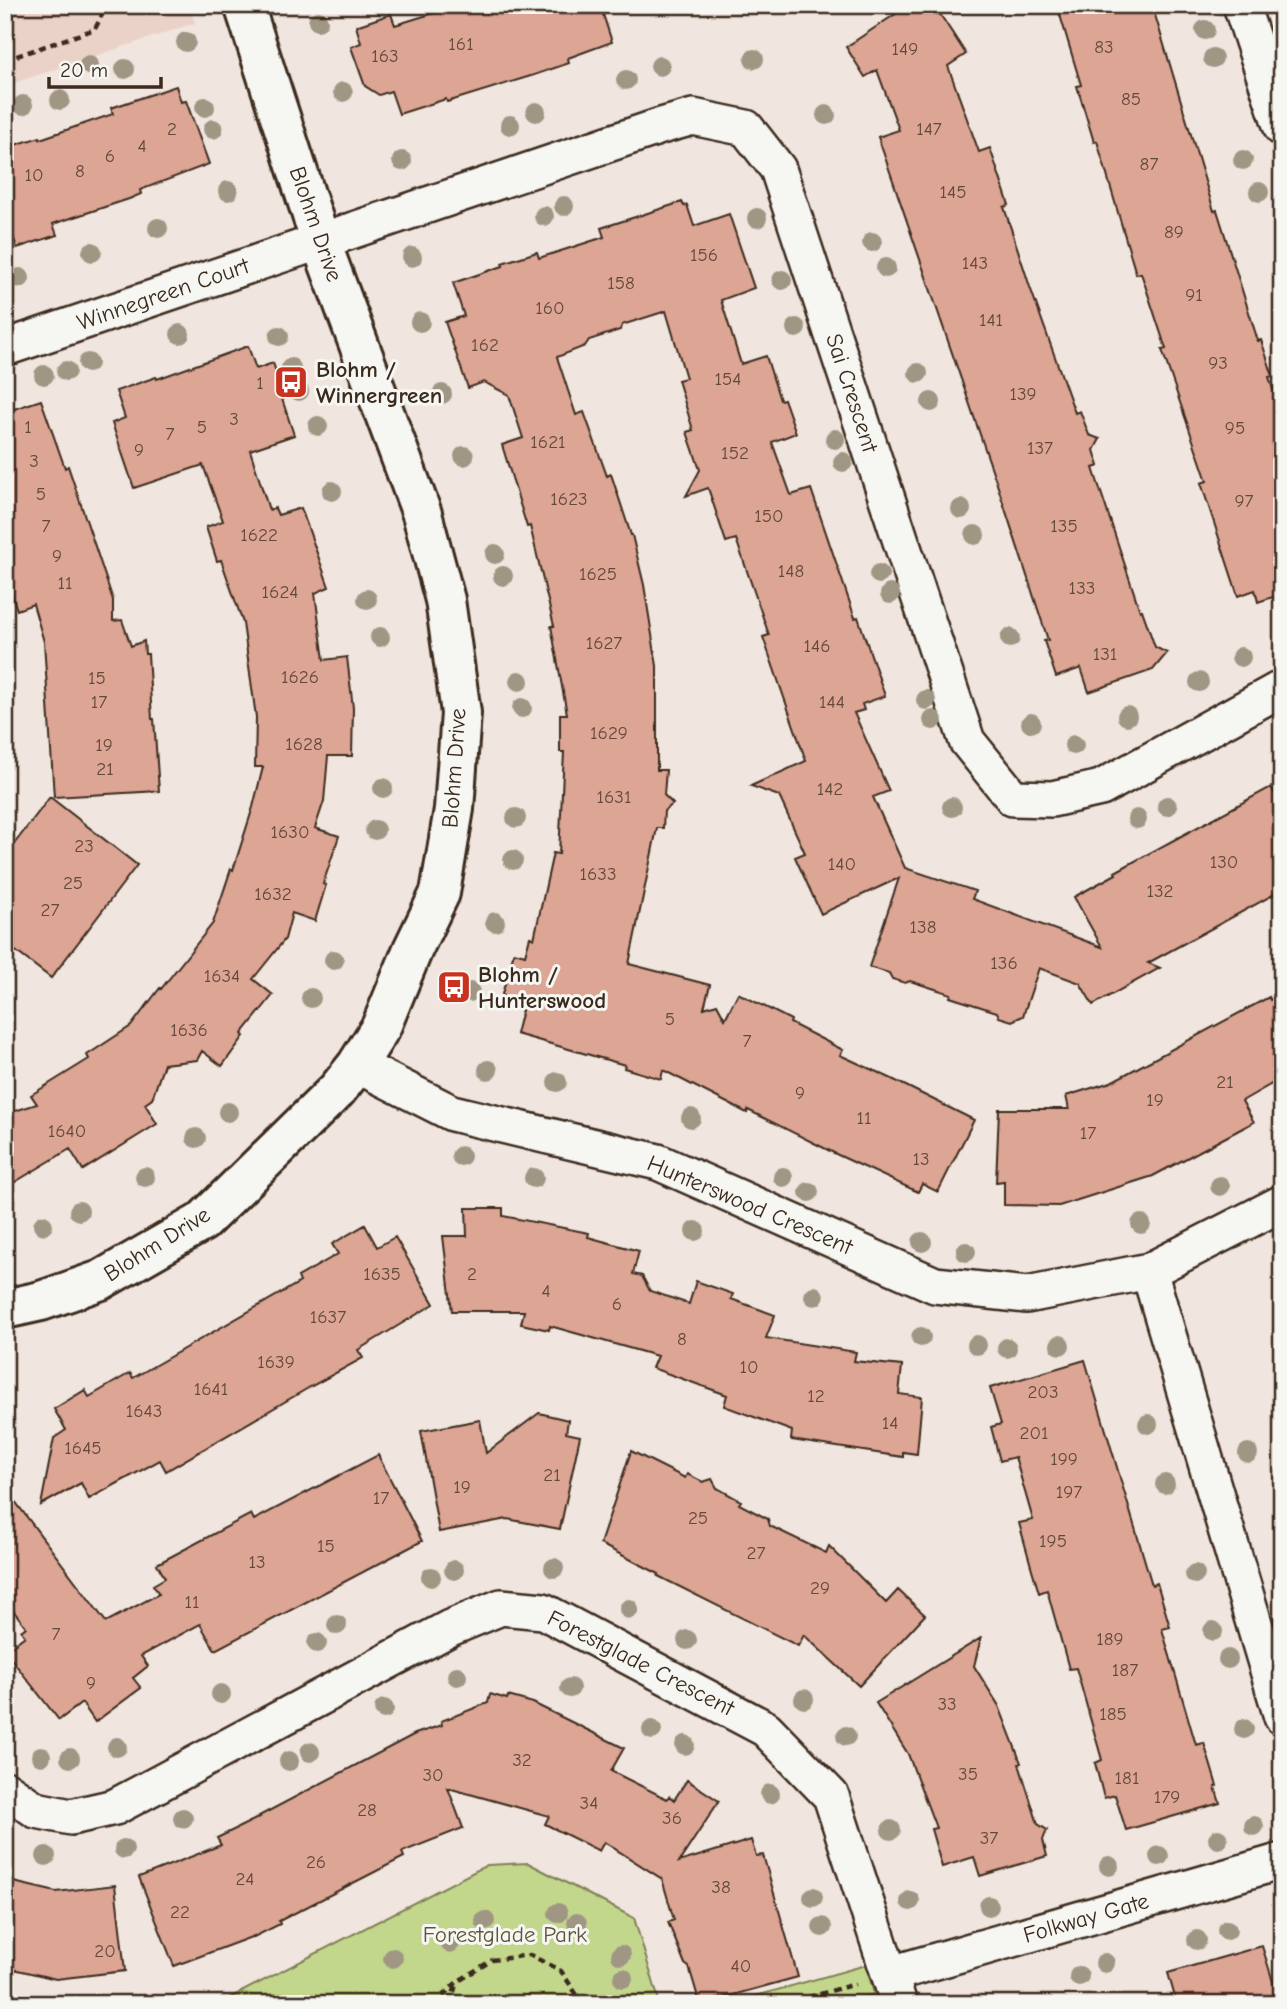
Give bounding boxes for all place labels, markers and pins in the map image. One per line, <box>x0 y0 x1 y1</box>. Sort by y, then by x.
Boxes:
place label: Blohm / Winnergreen <box>316 356 442 409</box>
bus stop icon: Blohm / Winnergreen <box>272 363 310 401</box>
place label: Blohm / Hunterswood <box>478 961 606 1014</box>
bus stop icon: Blohm / Hunterswood <box>435 968 473 1006</box>

